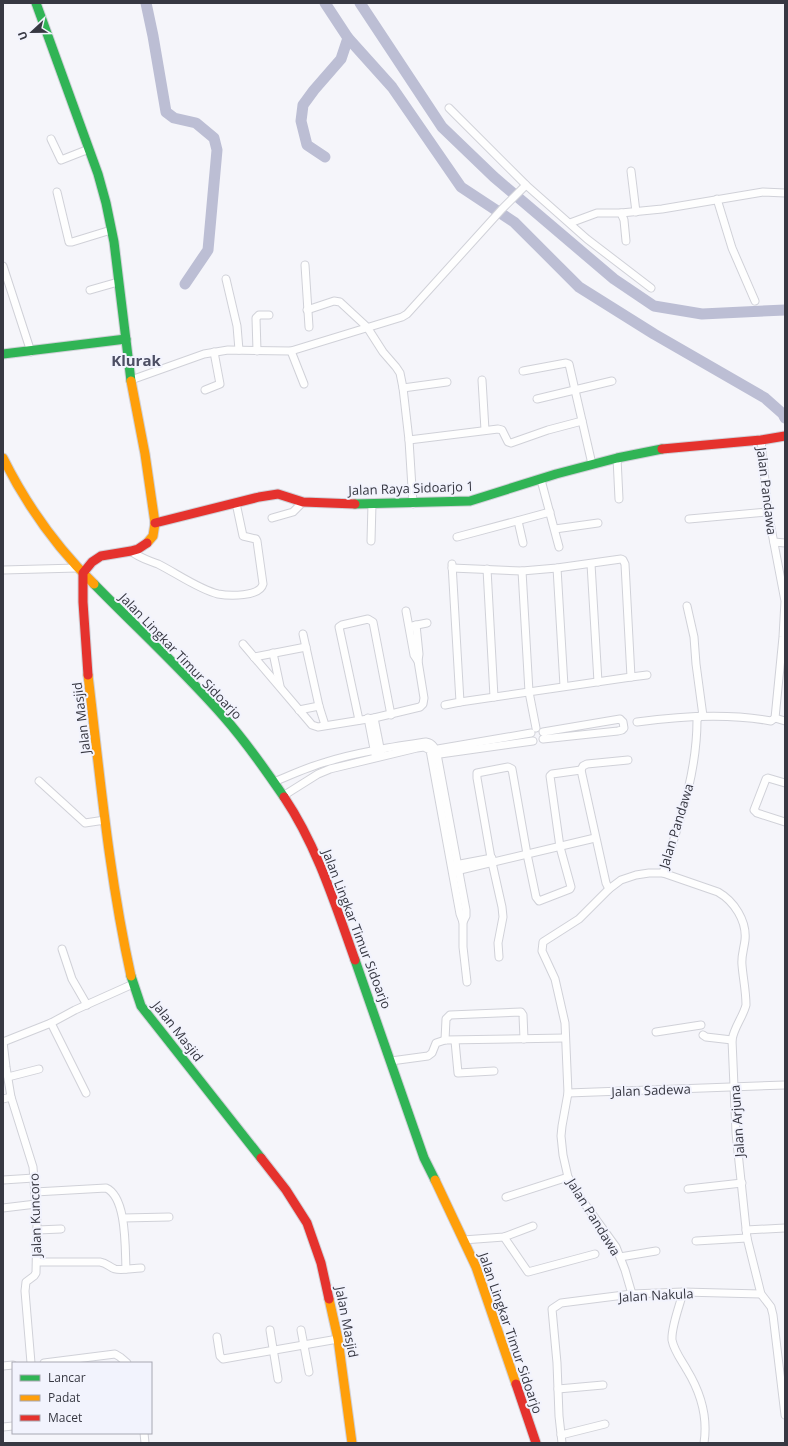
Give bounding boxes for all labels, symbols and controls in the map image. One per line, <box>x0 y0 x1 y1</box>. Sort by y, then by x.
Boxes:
north arrow <box>12 12 52 52</box>
text: U <box>14 29 31 43</box>
district label: Klurak <box>111 350 161 370</box>
street label: Jalan Pandawa <box>752 444 781 536</box>
street label: Jalan Raya Sidoarjo 1 <box>346 477 474 499</box>
street label: Jalan Lingkar Timur Sidoarjo <box>114 587 246 723</box>
street label: Jalan Masjid <box>68 681 95 757</box>
street label: Jalan Pandawa <box>654 781 697 873</box>
street label: Jalan Lingkar Timur Sidoarjo <box>318 845 396 1011</box>
street label: Jalan Masjid <box>147 995 207 1065</box>
street label: Jalan Sadewa <box>609 1080 691 1100</box>
street label: Jalan Arjuna <box>725 1084 749 1160</box>
street label: Jalan Kuncoro <box>25 1173 46 1259</box>
street label: Jalan Pandawa <box>562 1173 625 1259</box>
street label: Jalan Lingkar Timur Sidoarjo <box>474 1248 547 1416</box>
street label: Jalan Masjid <box>331 1283 363 1359</box>
street label: Jalan Nakula <box>616 1284 694 1306</box>
legend <box>12 1362 152 1434</box>
text: Lancar <box>48 1369 86 1386</box>
text: Padat <box>48 1389 80 1406</box>
text: Macet <box>48 1409 82 1426</box>

